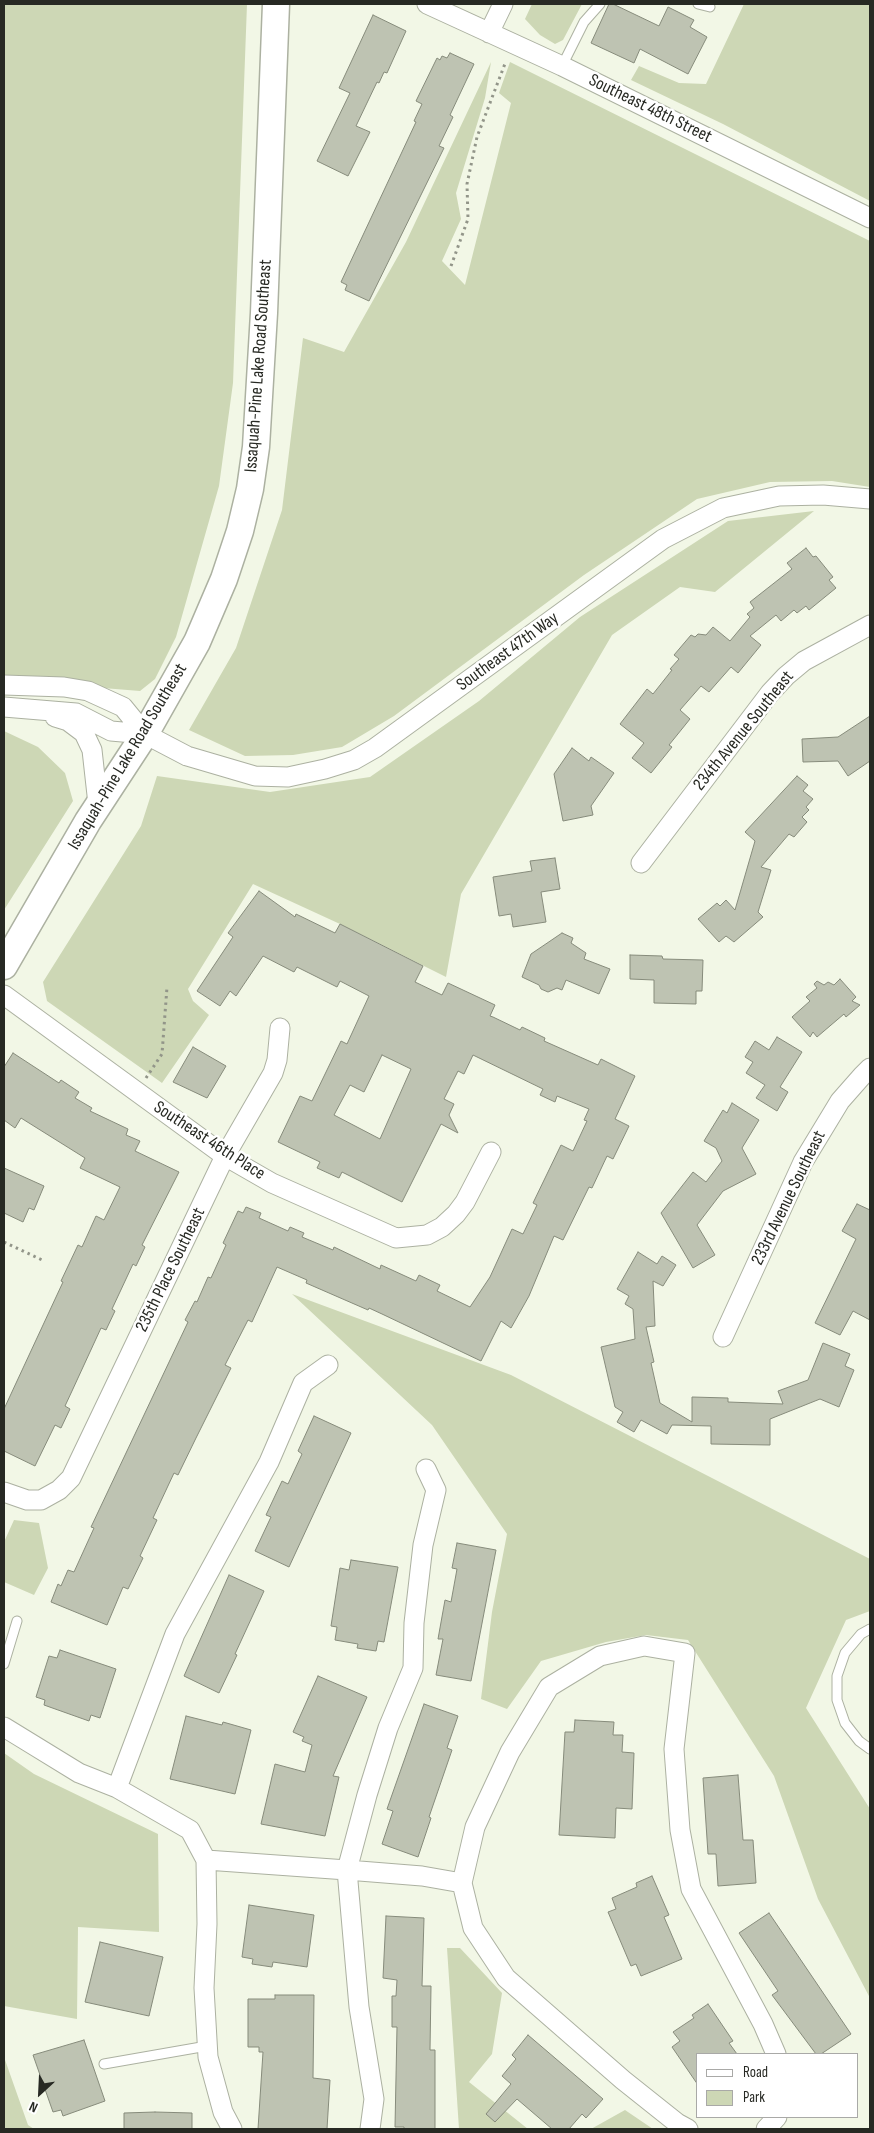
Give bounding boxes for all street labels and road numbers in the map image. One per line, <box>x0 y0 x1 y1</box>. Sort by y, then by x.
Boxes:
street label: Southeast 48th Street <box>585 70 715 148</box>
street label: Issaquah-Pine Lake Road Southeast <box>241 259 277 473</box>
street label: Southeast 47th Way <box>453 608 563 696</box>
street label: Issaquah-Pine Lake Road Southeast <box>64 660 192 854</box>
street label: 234th Avenue Southeast <box>689 667 799 795</box>
street label: Southeast 46th Place <box>149 1097 269 1185</box>
street label: 233rd Avenue Southeast <box>747 1127 831 1269</box>
street label: 235th Place Southeast <box>132 1204 210 1336</box>

